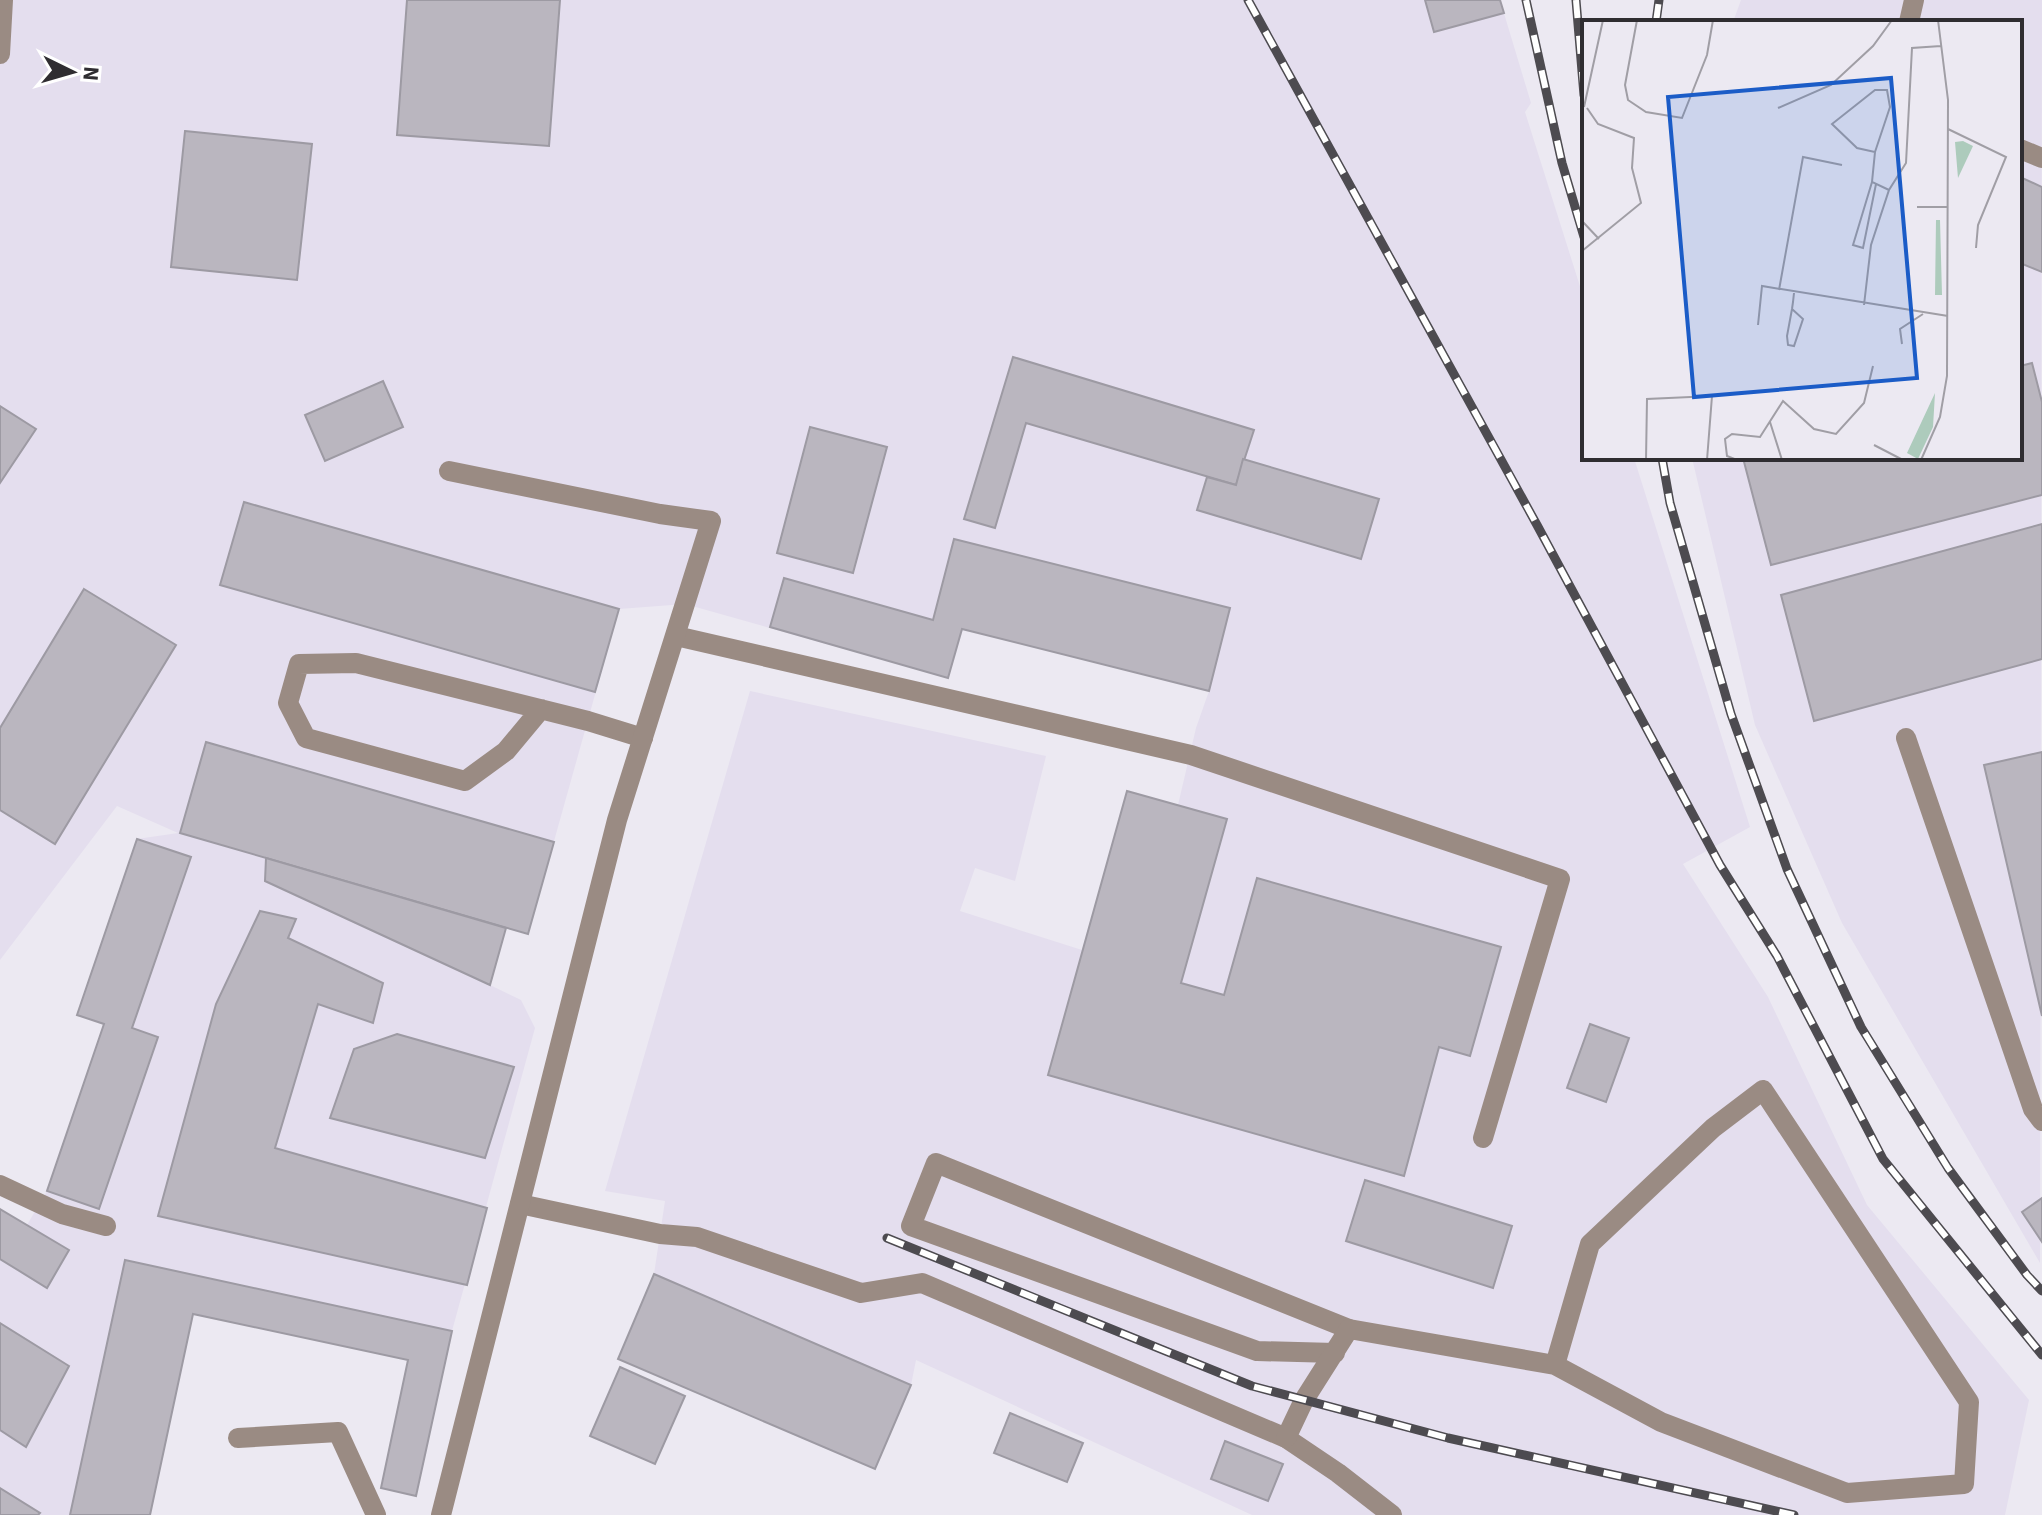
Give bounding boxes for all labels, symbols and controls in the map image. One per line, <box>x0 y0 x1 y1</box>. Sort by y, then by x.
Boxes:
inset map <box>1582 20 2022 460</box>
north arrow <box>32 32 112 112</box>
text: N <box>74 65 108 82</box>

